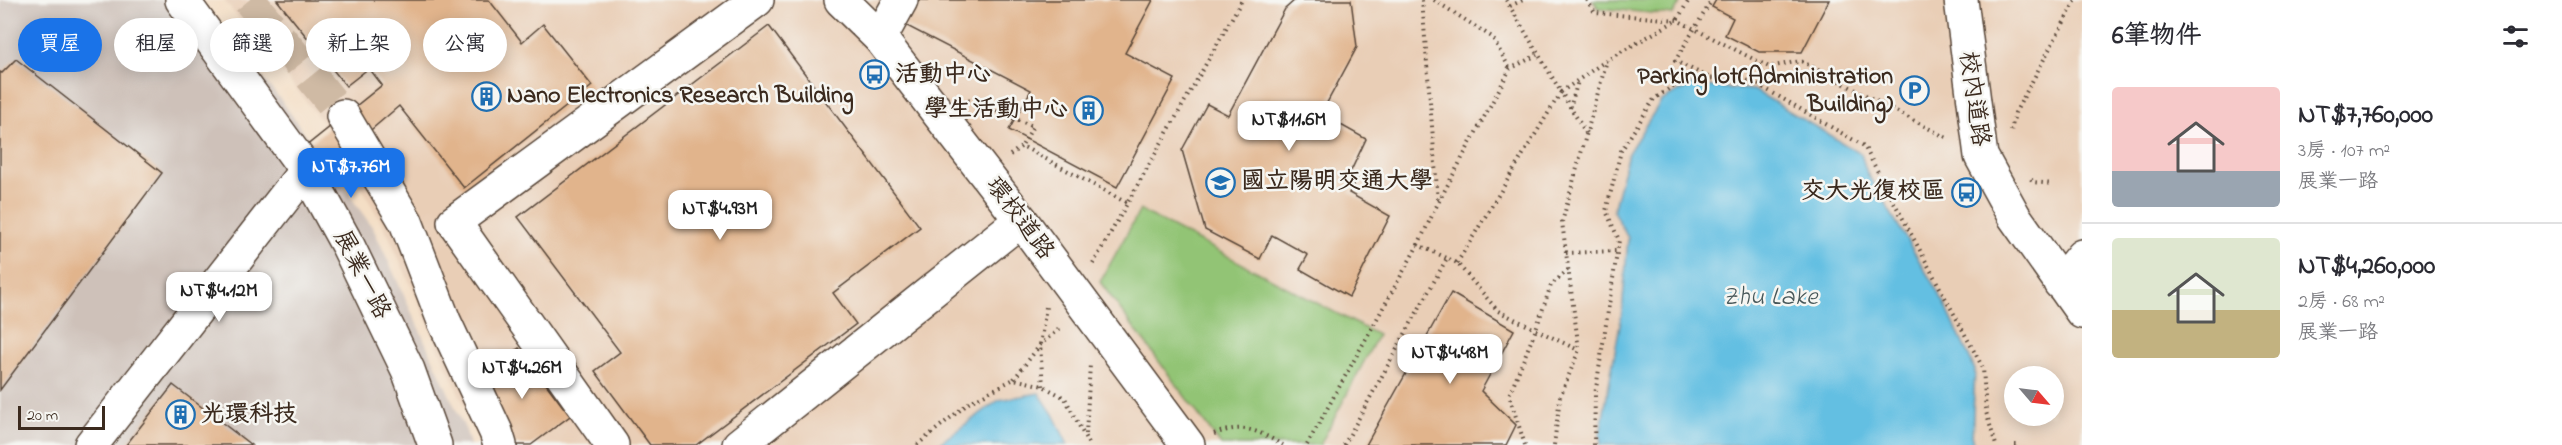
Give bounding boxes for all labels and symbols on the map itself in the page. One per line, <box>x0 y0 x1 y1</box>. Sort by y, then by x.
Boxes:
street label: 校內道路 <box>1949 49 1997 149</box>
place label: 活動中心 <box>895 58 991 93</box>
bus stop icon: 活動中心 <box>858 59 890 91</box>
place label: Parking lot(Administration Building) <box>1637 60 1893 124</box>
parking icon: Parking lot(Administration Building) <box>1898 75 1930 107</box>
place label: Nano Electronics Research Building <box>507 79 854 115</box>
building icon: Nano Electronics Research Building <box>470 80 502 112</box>
place label: 學生活動中心 <box>924 93 1068 128</box>
building icon: 學生活動中心 <box>1073 94 1105 126</box>
pin: NT$11.6M <box>1227 101 1351 152</box>
pin: NT$7.76M <box>289 148 413 199</box>
place label: 國立陽明交通大學 <box>1241 165 1433 200</box>
school or university icon: 國立陽明交通大學 <box>1204 166 1236 198</box>
street label: 環校道路 <box>976 170 1062 268</box>
place label: 交大光復校區 <box>1801 175 1945 210</box>
bus stop icon: 交大光復校區 <box>1950 176 1982 208</box>
pin: NT$4.93M <box>658 190 782 241</box>
street label: 展業一路 <box>324 224 398 326</box>
pin: NT$4.12M <box>157 272 281 323</box>
water label: Zhu Lake <box>1722 279 1819 317</box>
pin: NT$4.48M <box>1388 334 1512 385</box>
pin: NT$4.26M <box>460 349 584 400</box>
north arrow <box>2004 366 2064 426</box>
place label: 光環科技 <box>201 398 297 433</box>
building icon: 光環科技 <box>164 399 196 431</box>
scale bar <box>18 403 105 430</box>

